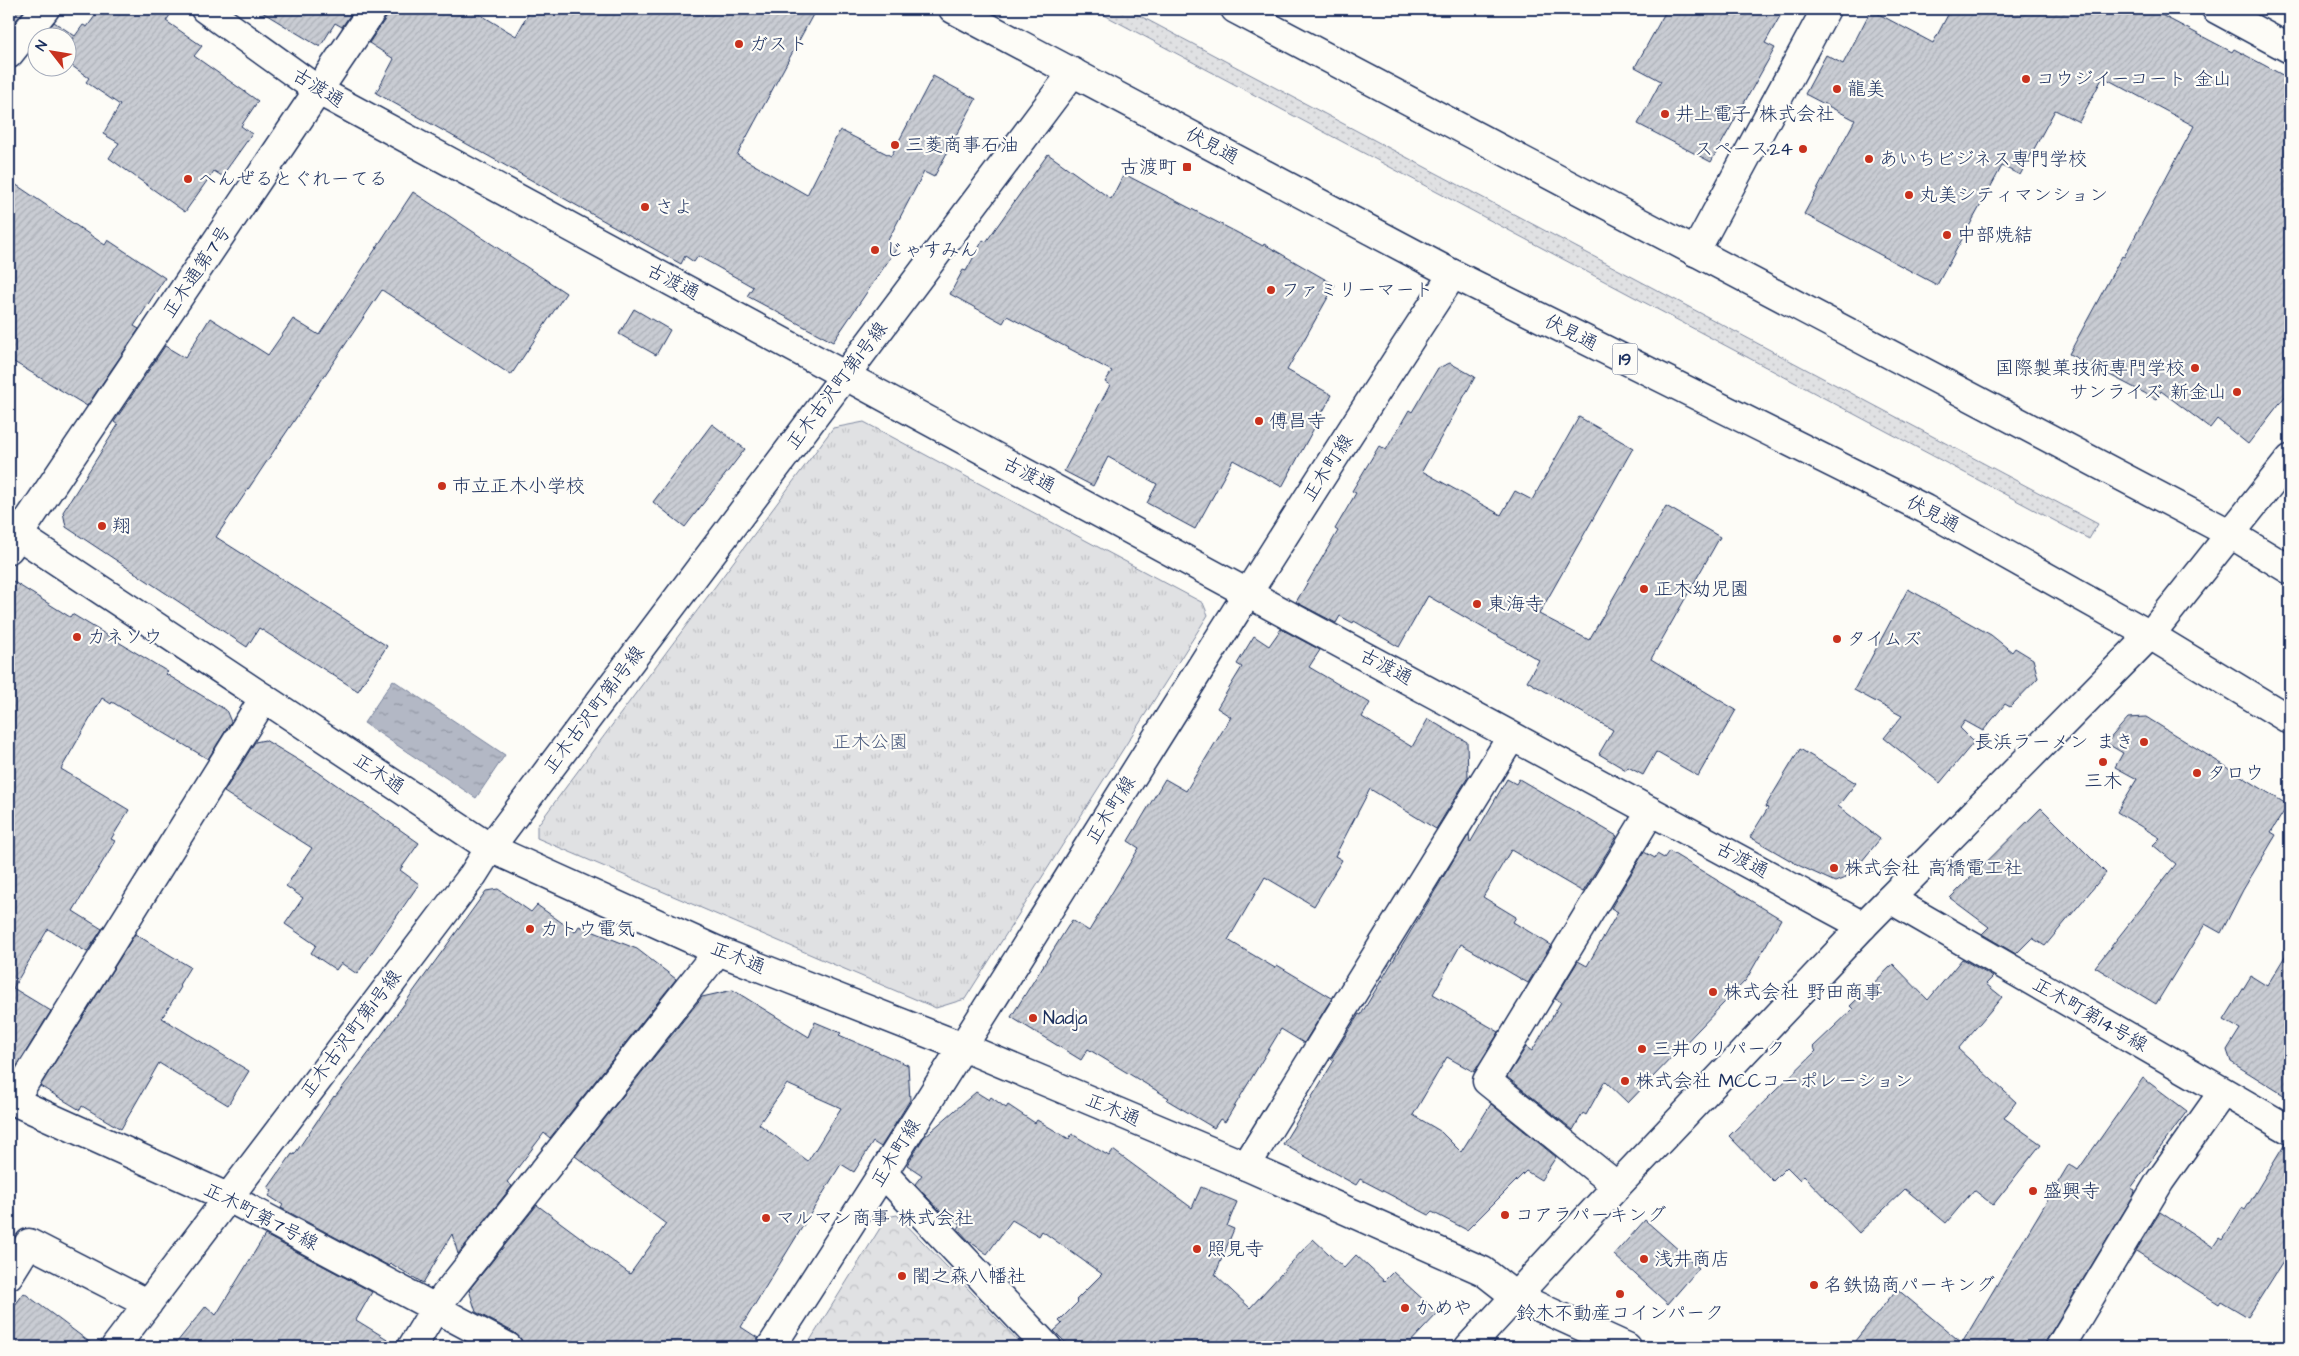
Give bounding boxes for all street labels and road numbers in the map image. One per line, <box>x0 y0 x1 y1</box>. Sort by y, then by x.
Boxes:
street label: 古渡通 <box>287 61 349 115</box>
street label: 伏見通 <box>1180 121 1244 171</box>
street label: 正木通第7号 <box>156 220 238 324</box>
street label: 古渡通 <box>641 257 705 307</box>
street label: 伏見通 <box>1539 308 1603 358</box>
street label: 正木古沢町第1号線 <box>780 316 894 456</box>
road number: 19 <box>1612 344 1638 374</box>
street label: 正木町線 <box>1296 429 1360 507</box>
street label: 古渡通 <box>997 450 1061 500</box>
street label: 伏見通 <box>1901 489 1965 539</box>
street label: 正木古沢町第1号線 <box>537 640 651 780</box>
street label: 古渡通 <box>1354 642 1418 692</box>
street label: 正木通 <box>348 747 410 801</box>
street label: 正木町線 <box>1079 771 1143 849</box>
street label: 古渡通 <box>1710 835 1774 885</box>
street label: 正木通 <box>707 935 769 981</box>
street label: 正木古沢町第1号線 <box>294 964 408 1104</box>
street label: 正木町第14号線 <box>2027 971 2153 1059</box>
street label: 正木通 <box>1081 1086 1145 1134</box>
street label: 正木町線 <box>864 1114 928 1192</box>
street label: 正木町第7号線 <box>199 1176 323 1258</box>

